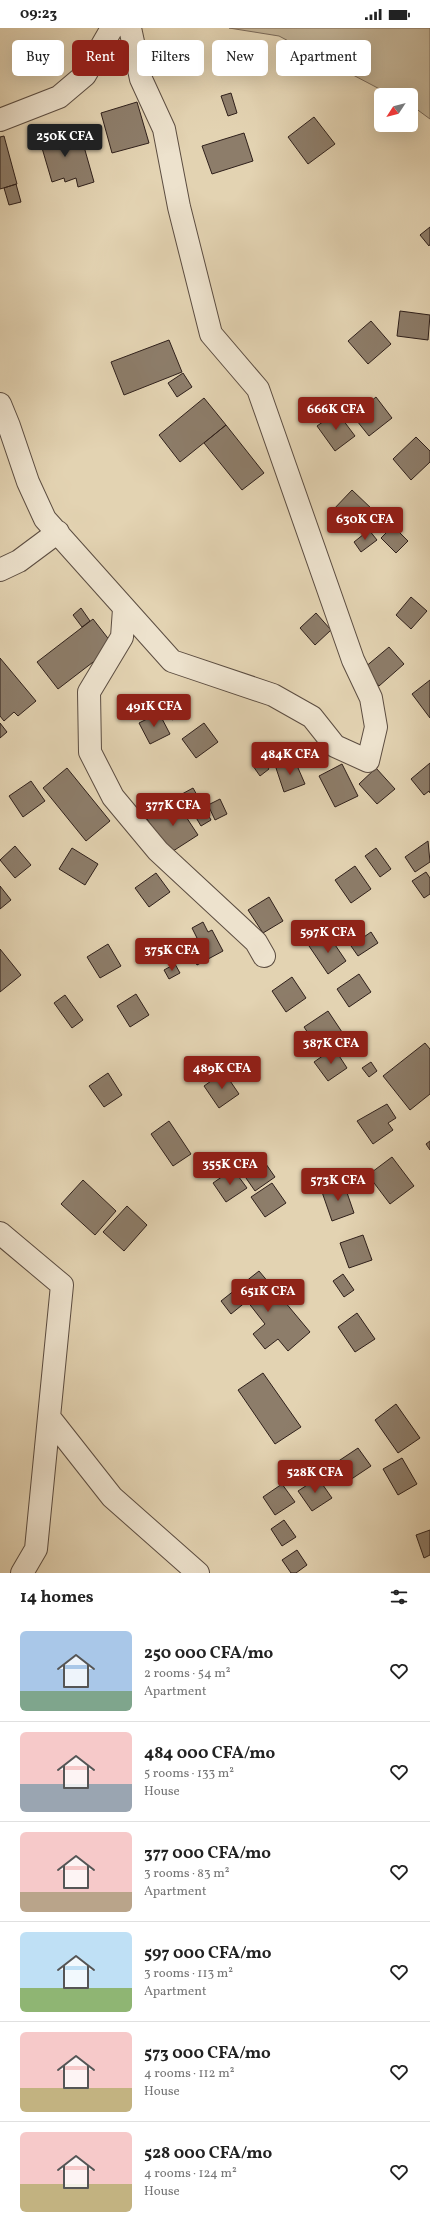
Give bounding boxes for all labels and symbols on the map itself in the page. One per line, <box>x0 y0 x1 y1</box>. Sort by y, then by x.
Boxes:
north arrow <box>374 88 418 132</box>
pin: 250K CFA <box>24 124 106 158</box>
pin: 666K CFA <box>295 397 377 431</box>
pin: 630K CFA <box>324 507 406 541</box>
pin: 491K CFA <box>113 694 195 728</box>
pin: 484K CFA <box>249 742 331 776</box>
pin: 377K CFA <box>132 793 214 827</box>
pin: 597K CFA <box>287 920 369 954</box>
pin: 375K CFA <box>131 938 213 972</box>
pin: 387K CFA <box>290 1031 372 1065</box>
pin: 489K CFA <box>181 1056 263 1090</box>
pin: 355K CFA <box>189 1152 271 1186</box>
pin: 573K CFA <box>297 1168 379 1202</box>
pin: 651K CFA <box>227 1279 309 1313</box>
pin: 528K CFA <box>274 1460 356 1494</box>

